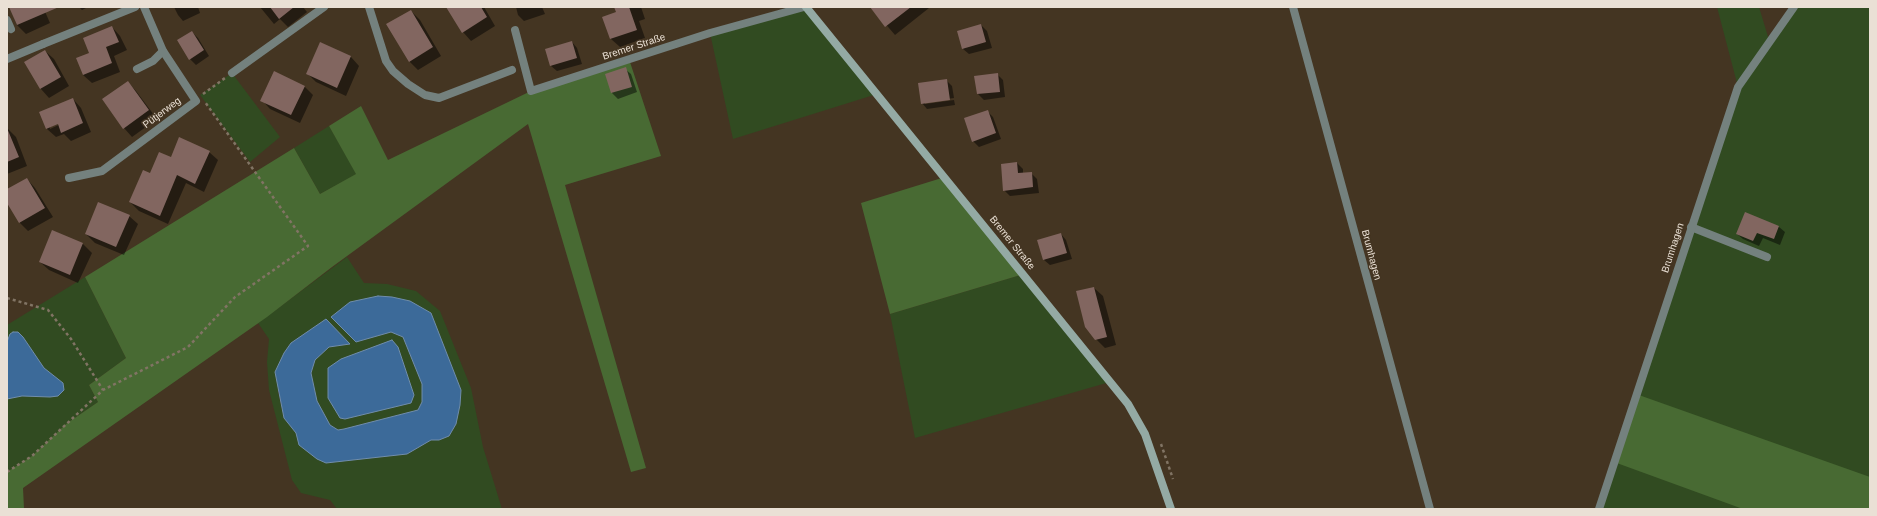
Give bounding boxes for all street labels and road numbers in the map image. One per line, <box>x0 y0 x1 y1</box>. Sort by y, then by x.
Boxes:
street label: Bremer Straße <box>601 31 667 63</box>
street label: Pütjerweg <box>141 95 183 131</box>
street label: Bremer Straße <box>987 214 1037 272</box>
street label: Brumhagen <box>1659 222 1687 274</box>
street label: Brumhagen <box>1359 228 1383 282</box>

